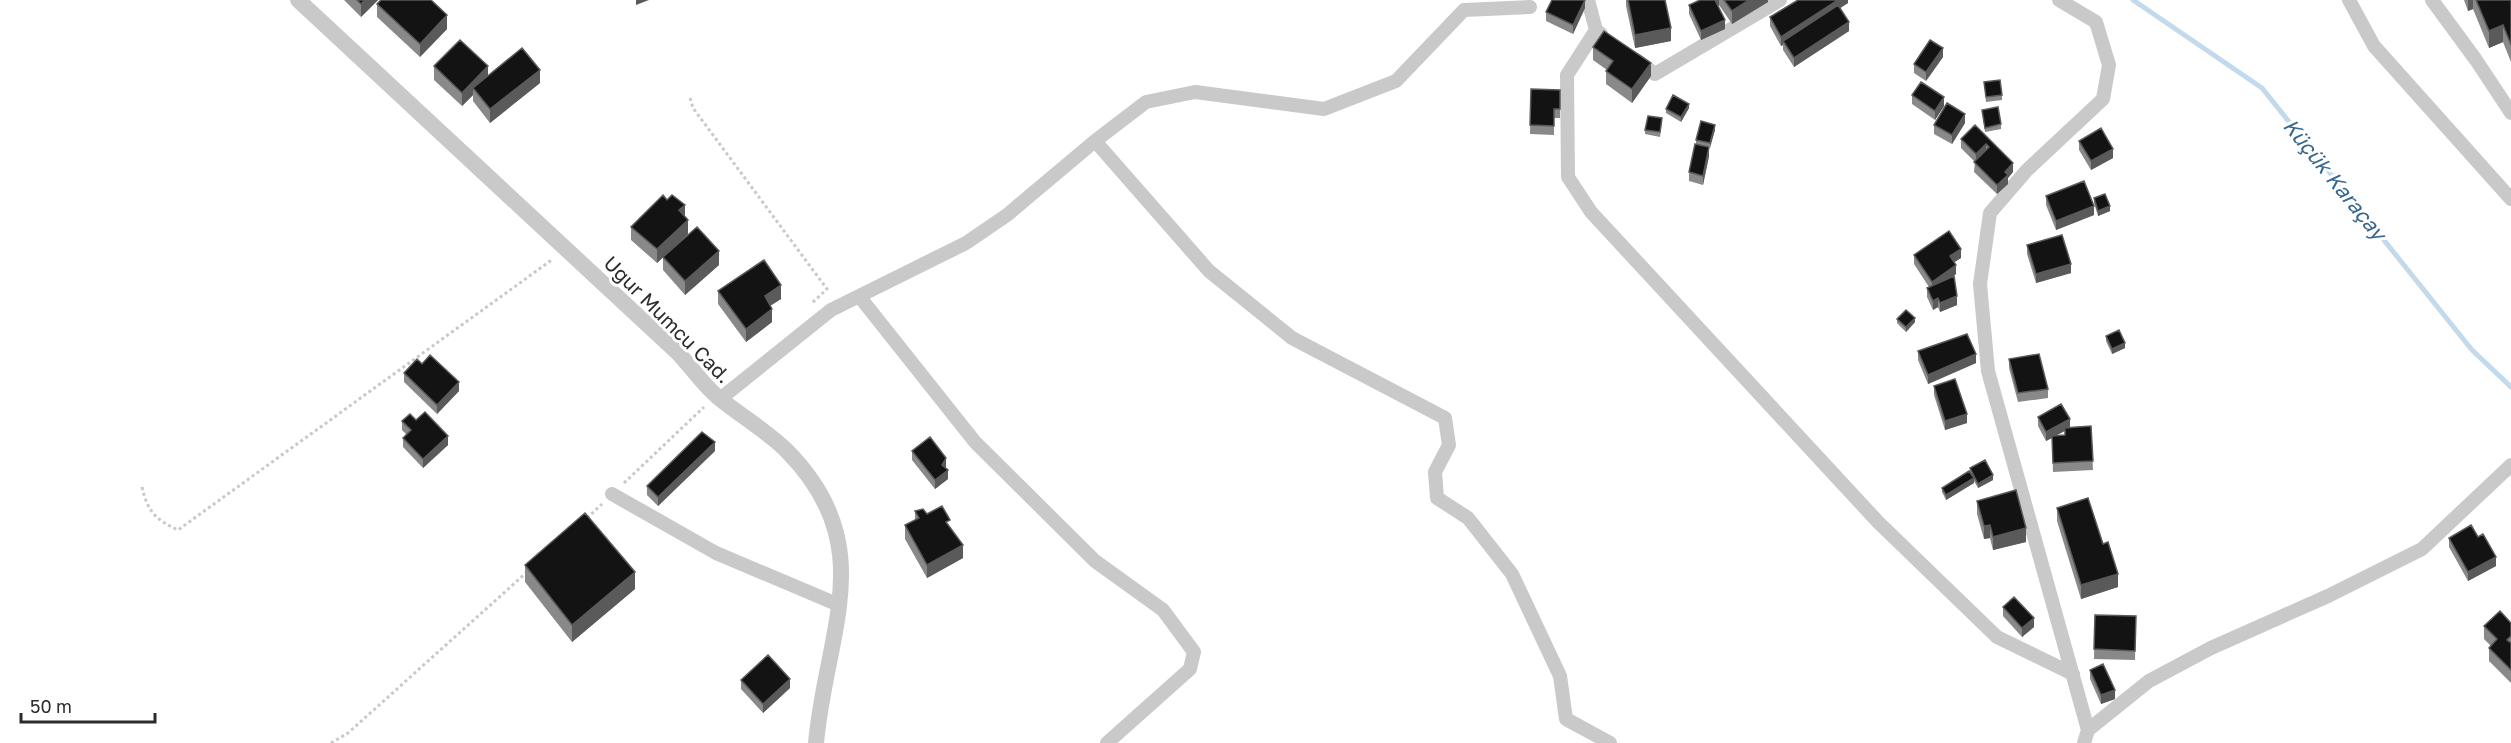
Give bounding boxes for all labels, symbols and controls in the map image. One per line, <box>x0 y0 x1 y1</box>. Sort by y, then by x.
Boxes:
water label: Küçük Karaçay <box>2278 113 2394 247</box>
street label: Uğur Mumcu Cad. <box>599 250 737 388</box>
scale bar <box>21 686 154 724</box>
text: 50 m <box>30 695 72 717</box>

